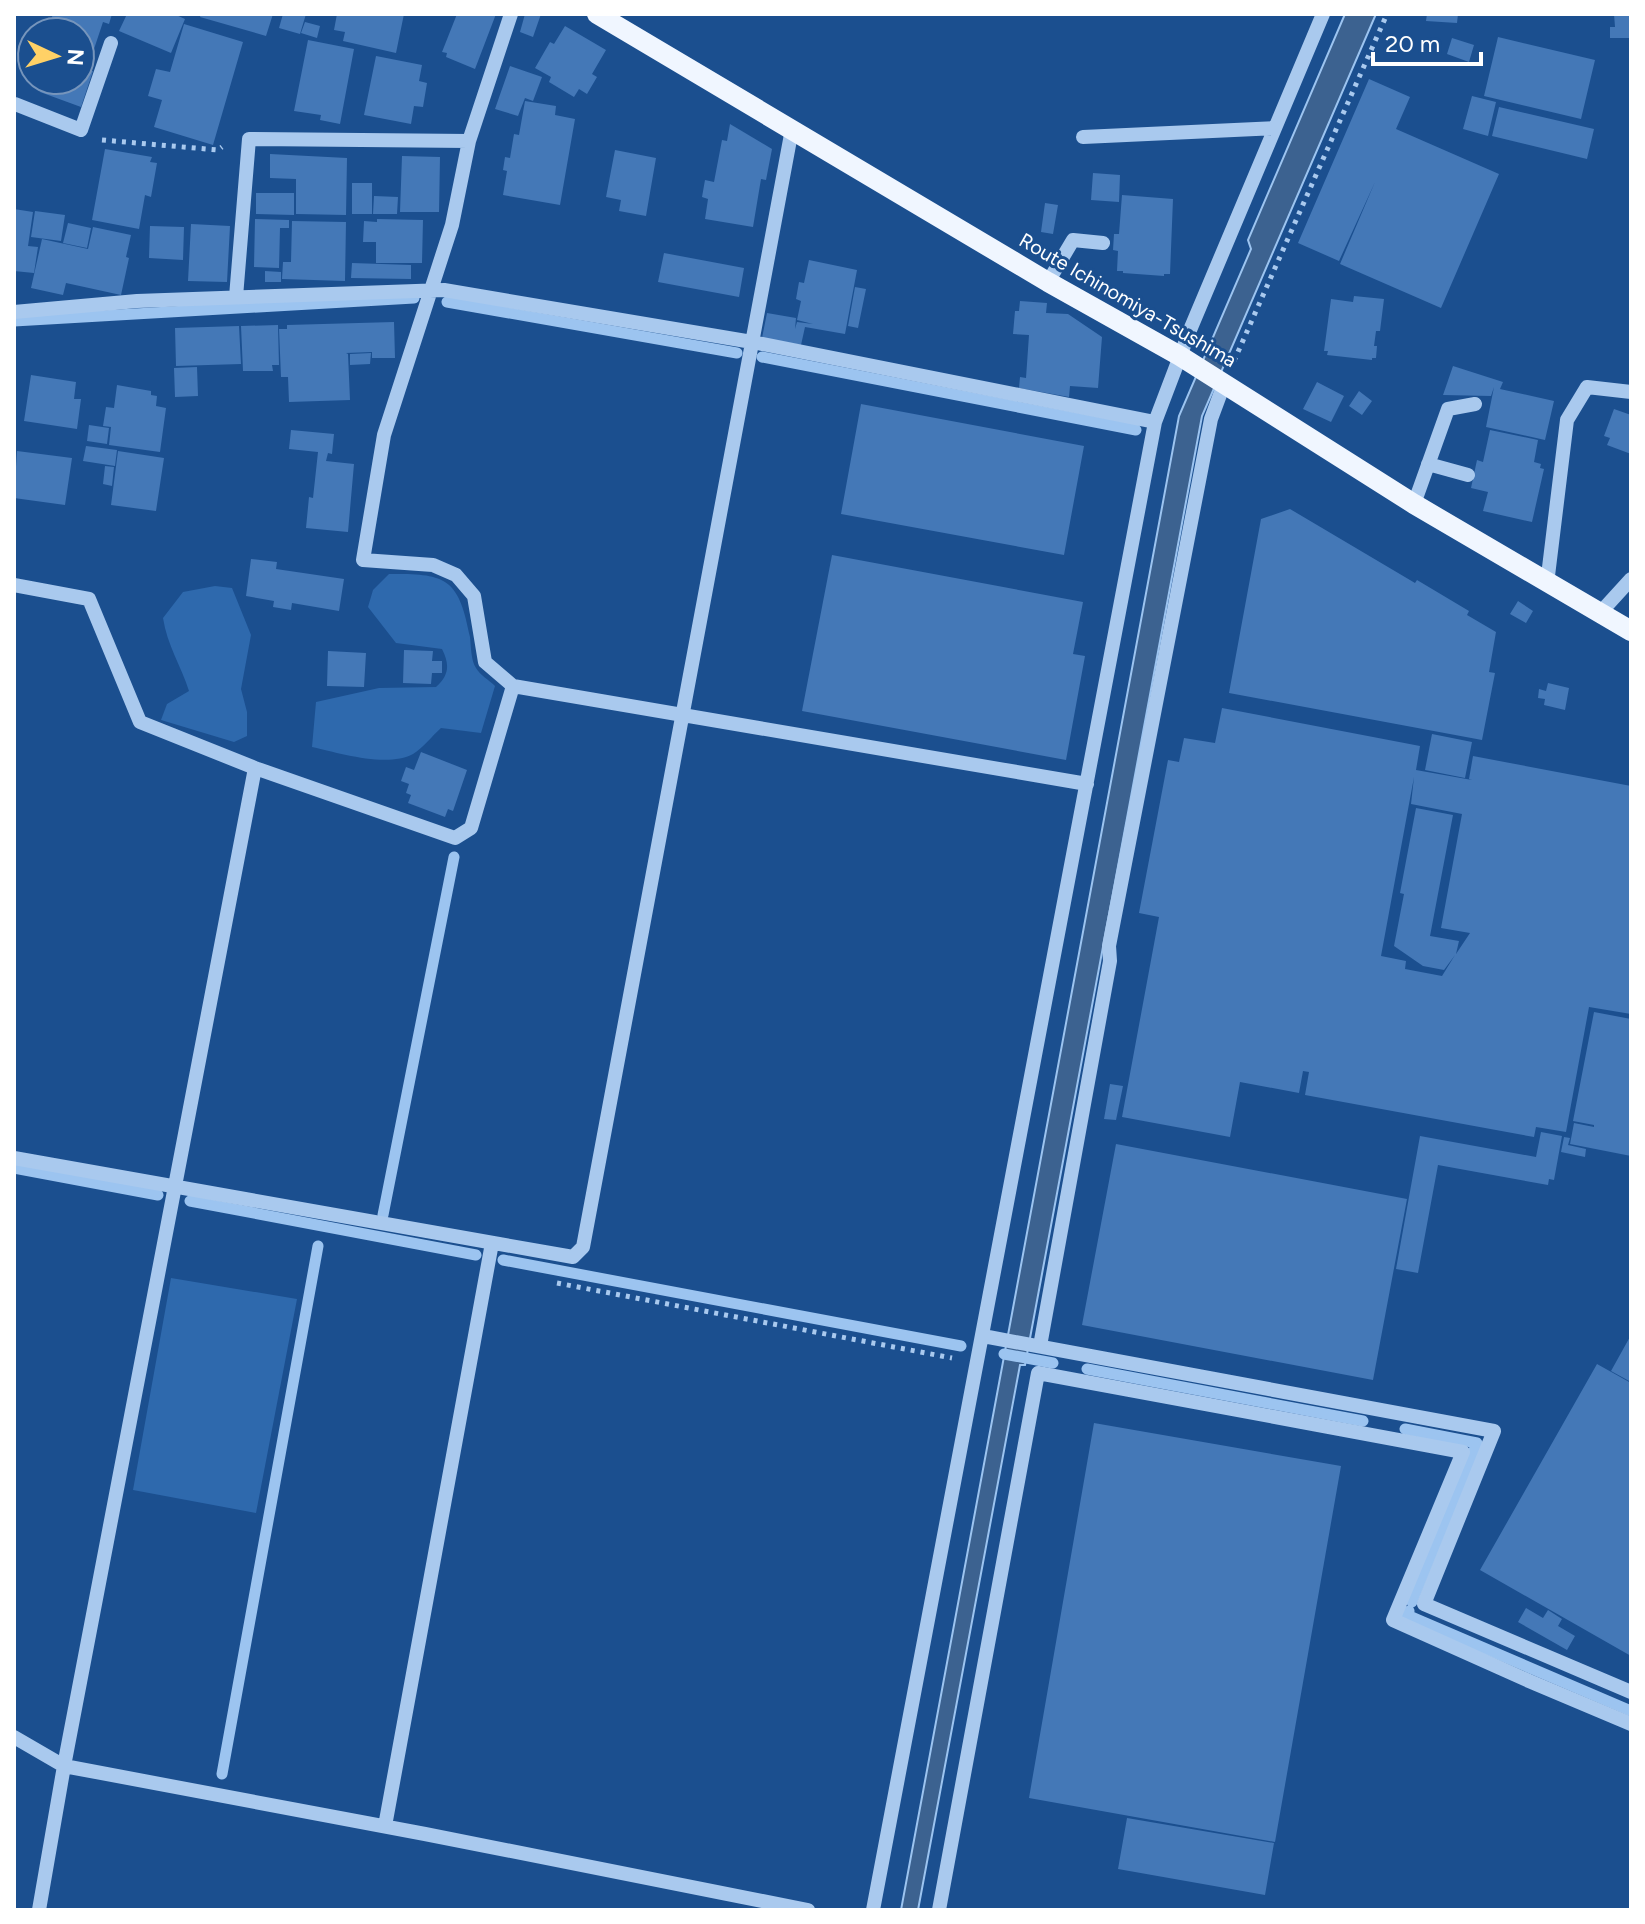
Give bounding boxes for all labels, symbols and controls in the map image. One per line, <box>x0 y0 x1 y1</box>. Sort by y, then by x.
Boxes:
north arrow <box>16 16 96 96</box>
scale bar <box>1373 16 1481 66</box>
text: 20 m <box>1385 29 1440 58</box>
text: N <box>61 48 90 67</box>
street label: Route Ichinomiya-Tsushima <box>1015 228 1241 372</box>

